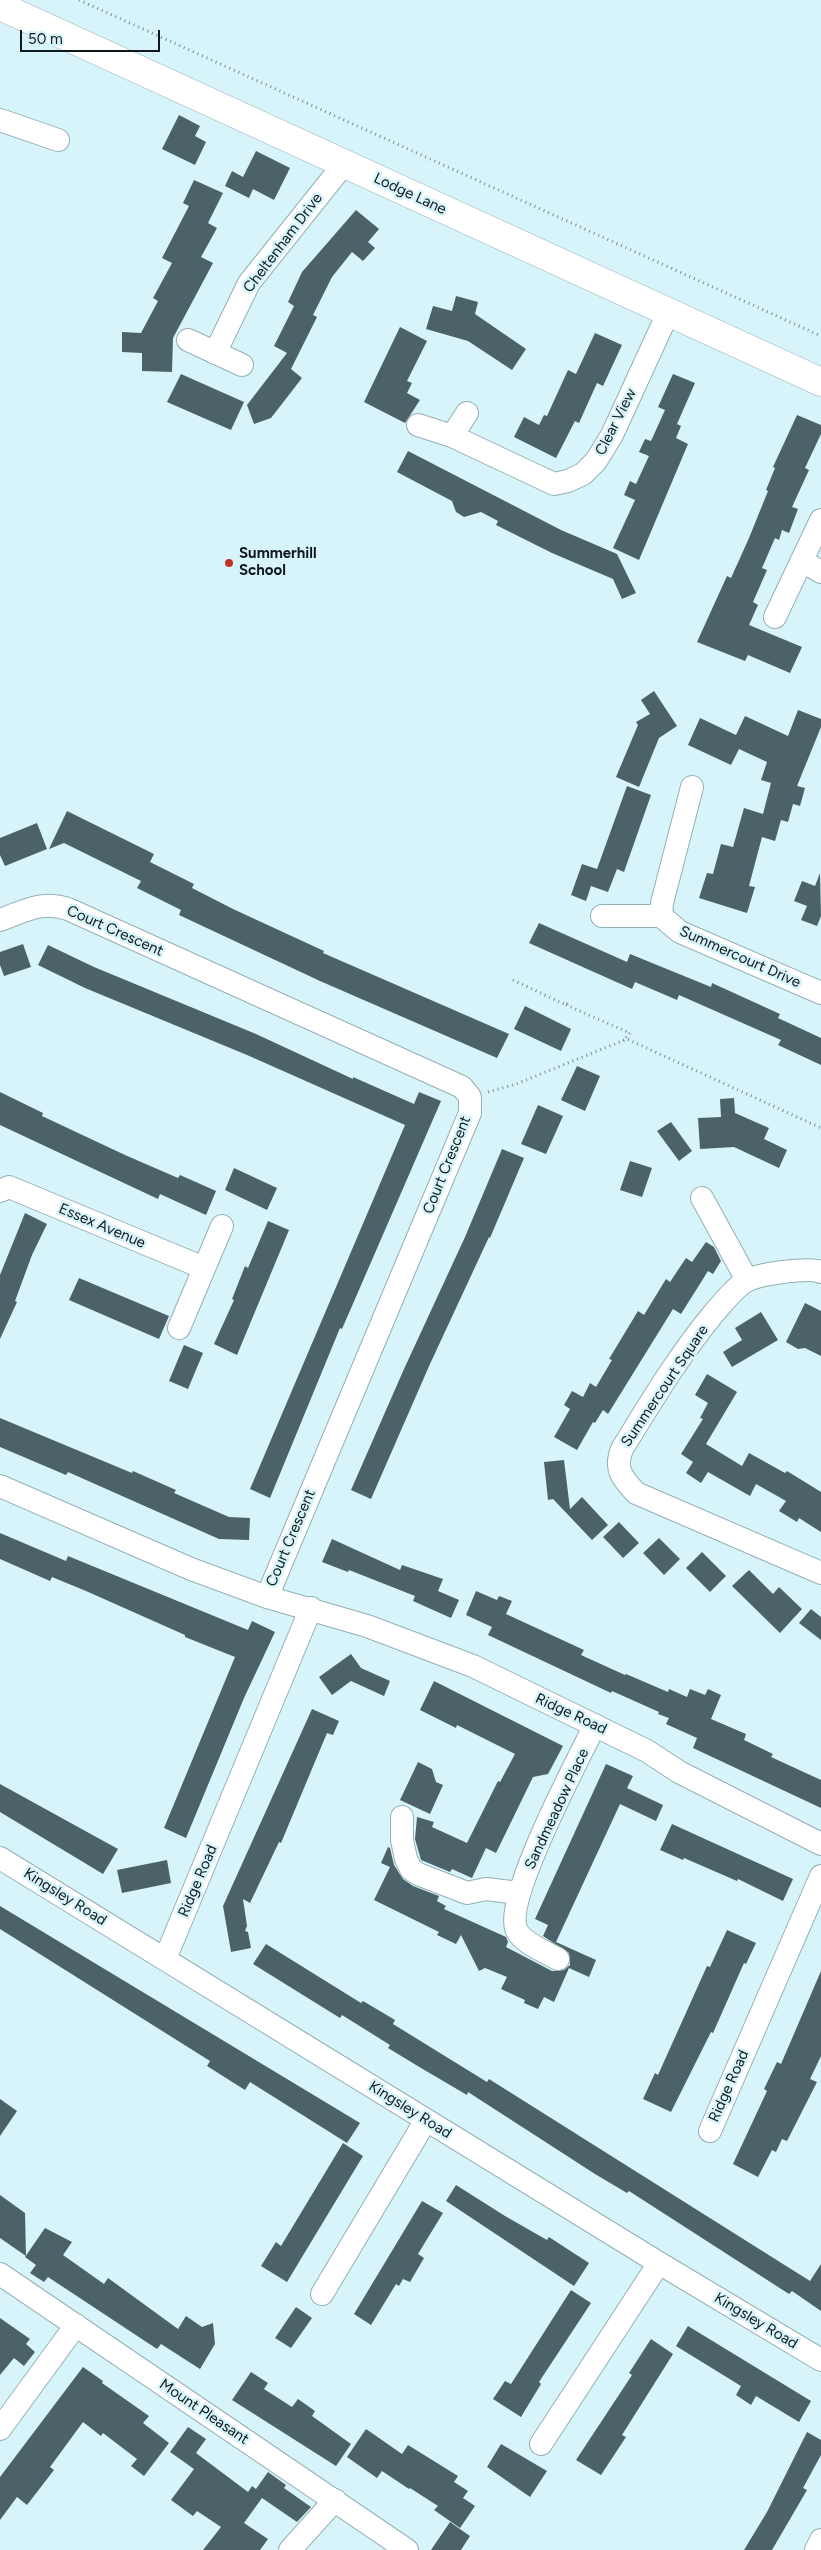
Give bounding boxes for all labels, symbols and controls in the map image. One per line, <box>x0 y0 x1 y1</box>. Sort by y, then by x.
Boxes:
scale bar <box>22 20 162 52</box>
text: 50 m <box>28 30 63 48</box>
street label: Lodge Lane <box>371 169 449 219</box>
street label: Cheltenham Drive <box>240 190 326 296</box>
street label: Clear View <box>592 386 640 458</box>
place label: Summerhill School <box>239 545 317 580</box>
marker: Summerhill School <box>223 557 235 569</box>
street label: Court Crescent <box>64 902 166 960</box>
street label: Summercourt Drive <box>677 922 803 992</box>
street label: Court Crescent <box>419 1114 475 1216</box>
street label: Essex Avenue <box>56 1200 148 1252</box>
street label: Summercourt Square <box>618 1322 712 1450</box>
street label: Court Crescent <box>262 1487 320 1589</box>
street label: Ridge Road <box>532 1690 610 1738</box>
street label: Sandmeadow Place <box>521 1746 593 1872</box>
street label: Ridge Road <box>175 1842 221 1920</box>
street label: Kingsley Road <box>20 1864 110 1930</box>
street label: Ridge Road <box>705 2047 753 2125</box>
street label: Kingsley Road <box>365 2077 455 2143</box>
street label: Kingsley Road <box>711 2289 801 2353</box>
street label: Mount Pleasant <box>156 2375 252 2449</box>

